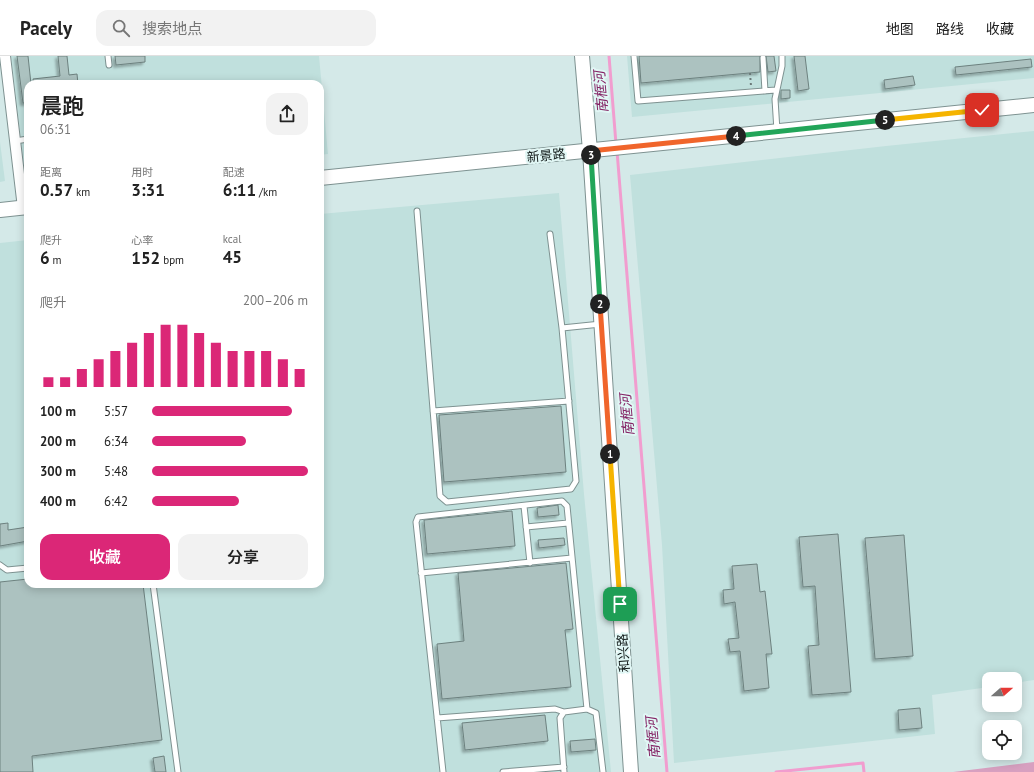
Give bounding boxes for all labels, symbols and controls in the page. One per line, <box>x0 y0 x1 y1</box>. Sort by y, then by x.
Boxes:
search box <box>96 10 376 46</box>
text: Pacely <box>20 16 72 40</box>
icon: search <box>110 17 132 39</box>
text: 搜索地点 <box>142 19 202 38</box>
text: 地图 <box>886 20 914 38</box>
text: 路线 <box>936 20 964 38</box>
text: 收藏 <box>986 20 1014 38</box>
water label: 南框河 <box>590 67 612 114</box>
text: 晨跑 <box>40 92 84 120</box>
button: share <box>266 93 308 135</box>
pin <box>965 93 999 127</box>
icon: check <box>971 99 993 121</box>
pin: 5 <box>875 110 895 130</box>
text: 5 <box>882 113 888 127</box>
text: 06:31 <box>40 121 71 138</box>
pin: 4 <box>726 126 746 146</box>
text: 4 <box>733 129 739 143</box>
street label: 新景路 <box>526 145 566 166</box>
pin: 3 <box>581 145 601 165</box>
text: 3 <box>588 148 594 162</box>
text: 距离 <box>40 165 62 179</box>
text: 用时 <box>131 165 153 179</box>
text: 配速 <box>223 165 245 179</box>
text: 0.57 <box>40 179 73 201</box>
text: 3:31 <box>131 179 165 201</box>
text: 6:11 <box>223 179 256 201</box>
text: km <box>73 185 90 199</box>
text: /km <box>256 185 277 199</box>
text: kcal <box>223 232 241 246</box>
text: 爬升 <box>40 233 62 247</box>
text: 心率 <box>131 233 153 247</box>
text: 45 <box>223 246 242 268</box>
text: 6 <box>40 247 50 269</box>
text: 152 <box>131 247 160 269</box>
text: m <box>50 253 62 267</box>
text: bpm <box>160 253 184 267</box>
text: 200–206 m <box>243 292 308 309</box>
text: 爬升 <box>40 294 66 311</box>
pin: 2 <box>590 294 610 314</box>
text: 2 <box>597 297 603 311</box>
water label: 南框河 <box>616 390 638 437</box>
text: 100 m <box>40 403 76 420</box>
text: 5:57 <box>104 403 128 420</box>
text: 200 m <box>40 433 76 450</box>
text: 6:34 <box>104 433 128 450</box>
pin: 1 <box>600 444 620 464</box>
text: 1 <box>607 447 613 461</box>
text: 300 m <box>40 463 76 480</box>
text: 5:48 <box>104 463 128 480</box>
text: 400 m <box>40 493 76 510</box>
text: 6:42 <box>104 493 128 510</box>
button: 收藏 <box>40 534 170 580</box>
button: 分享 <box>178 534 308 580</box>
pin <box>603 587 637 621</box>
icon: arrive <box>609 593 631 615</box>
street label: 和兴路 <box>614 633 633 673</box>
north arrow <box>982 672 1022 712</box>
map controls <box>982 672 1022 760</box>
water label: 南框河 <box>642 713 664 760</box>
button: locate <box>982 720 1022 760</box>

